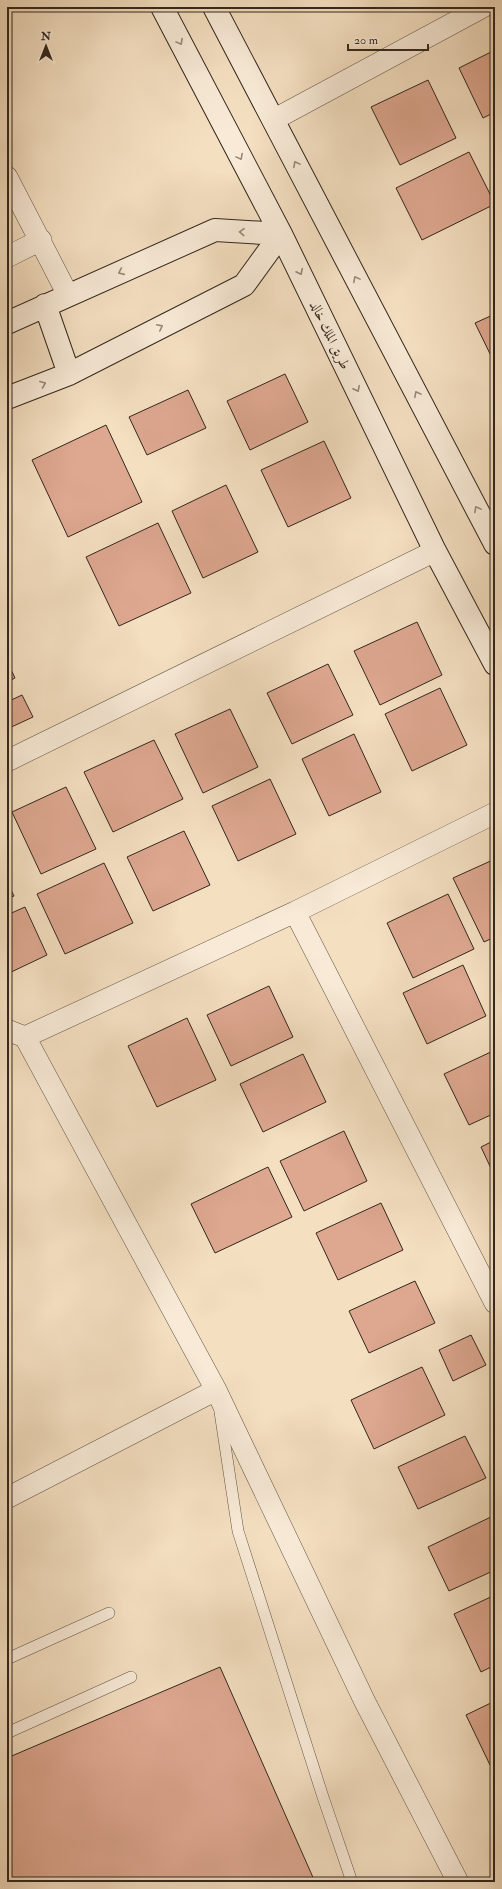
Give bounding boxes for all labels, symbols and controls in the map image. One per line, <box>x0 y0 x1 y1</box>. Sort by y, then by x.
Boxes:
north arrow <box>26 26 66 66</box>
scale bar <box>348 26 428 52</box>
text: N <box>40 30 52 43</box>
text: 20 m <box>354 33 379 48</box>
one-way arrow <box>175 37 183 45</box>
one-way arrow <box>236 152 243 160</box>
one-way arrow <box>293 160 301 168</box>
one-way arrow <box>239 227 245 236</box>
one-way arrow <box>118 267 125 275</box>
one-way arrow <box>295 268 303 276</box>
one-way arrow <box>354 275 361 283</box>
street label: طريق الملك خالد <box>306 298 354 372</box>
one-way arrow <box>156 325 163 332</box>
one-way arrow <box>39 381 47 389</box>
one-way arrow <box>352 385 359 392</box>
one-way arrow <box>414 391 421 398</box>
one-way arrow <box>474 506 482 513</box>

